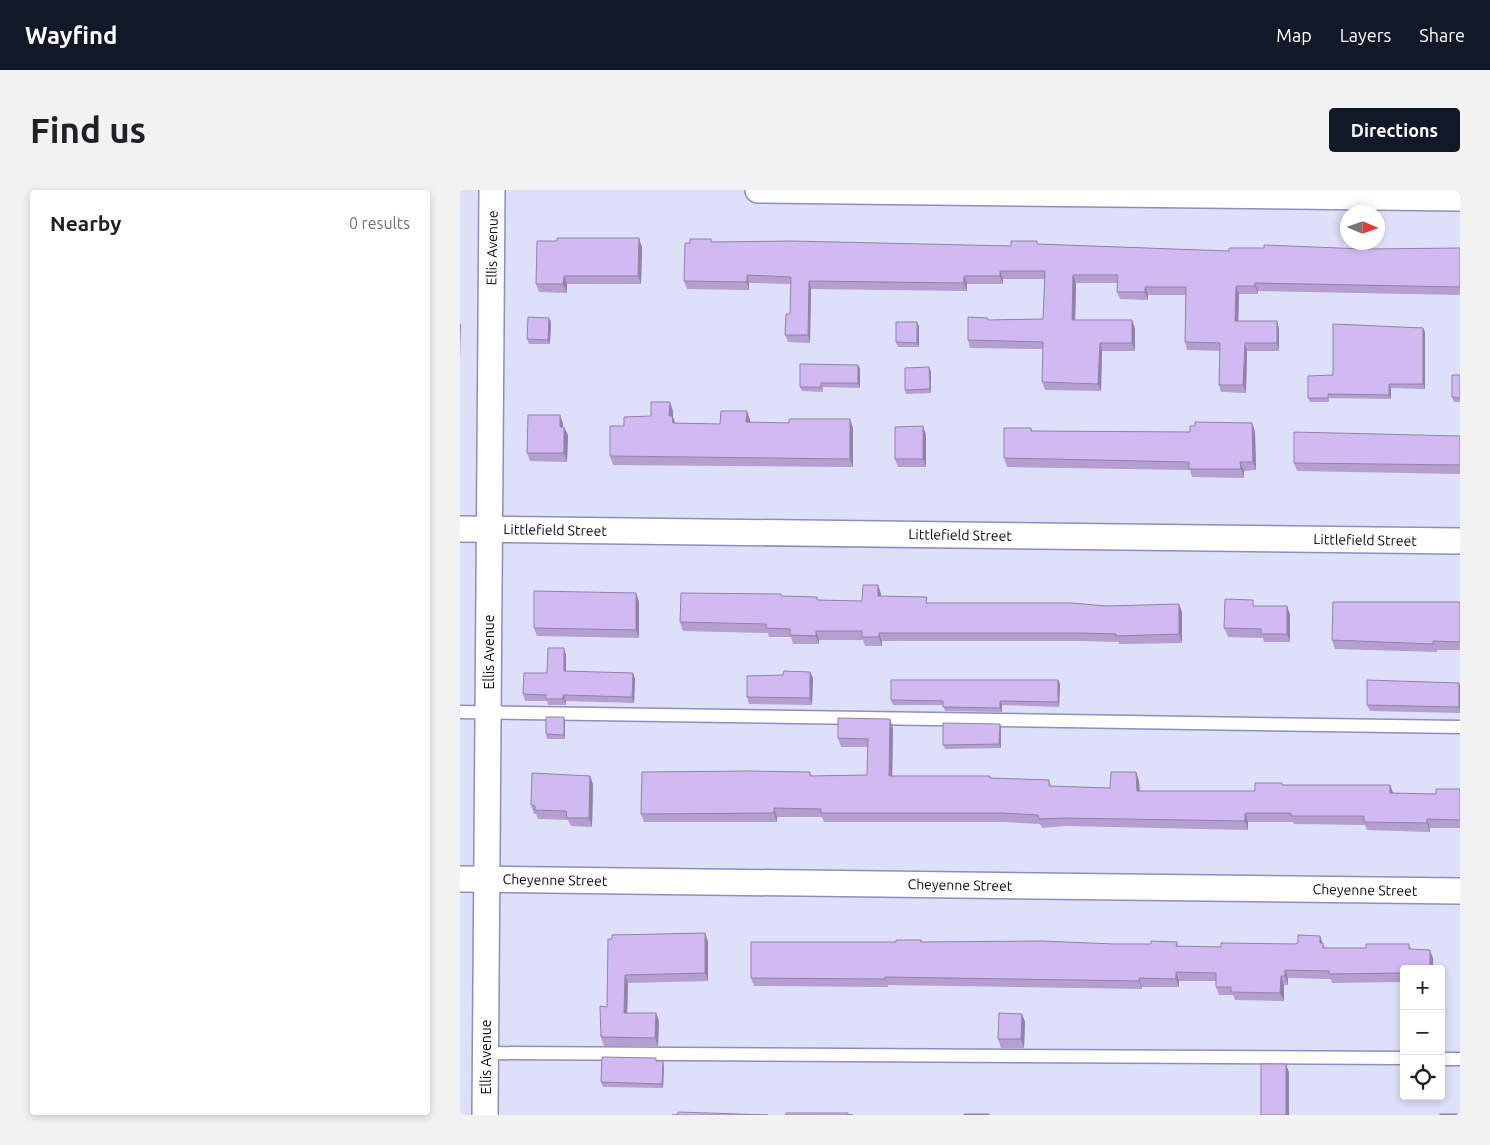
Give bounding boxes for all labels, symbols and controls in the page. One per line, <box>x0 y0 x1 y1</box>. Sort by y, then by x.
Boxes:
text: Wayfind <box>25 22 117 49</box>
text: Map <box>1276 25 1312 45</box>
text: Layers <box>1340 25 1391 45</box>
text: Share <box>1419 25 1465 45</box>
button: Directions <box>1329 108 1460 152</box>
text: Find us <box>30 110 146 150</box>
north arrow <box>1340 205 1385 250</box>
street label: Ellis Avenue <box>483 210 501 286</box>
text: Nearby <box>50 211 121 235</box>
text: 0 results <box>349 214 410 232</box>
street label: Littlefield Street <box>503 521 607 539</box>
street label: Littlefield Street <box>908 526 1012 544</box>
street label: Littlefield Street <box>1313 531 1417 549</box>
street label: Ellis Avenue <box>481 614 497 690</box>
street label: Cheyenne Street <box>502 871 608 889</box>
street label: Cheyenne Street <box>907 876 1013 894</box>
street label: Cheyenne Street <box>1312 881 1418 899</box>
map controls <box>1400 965 1445 1100</box>
button: + <box>1400 965 1445 1010</box>
button: − <box>1400 1010 1445 1055</box>
street label: Ellis Avenue <box>478 1019 494 1095</box>
button: locate <box>1400 1055 1445 1100</box>

